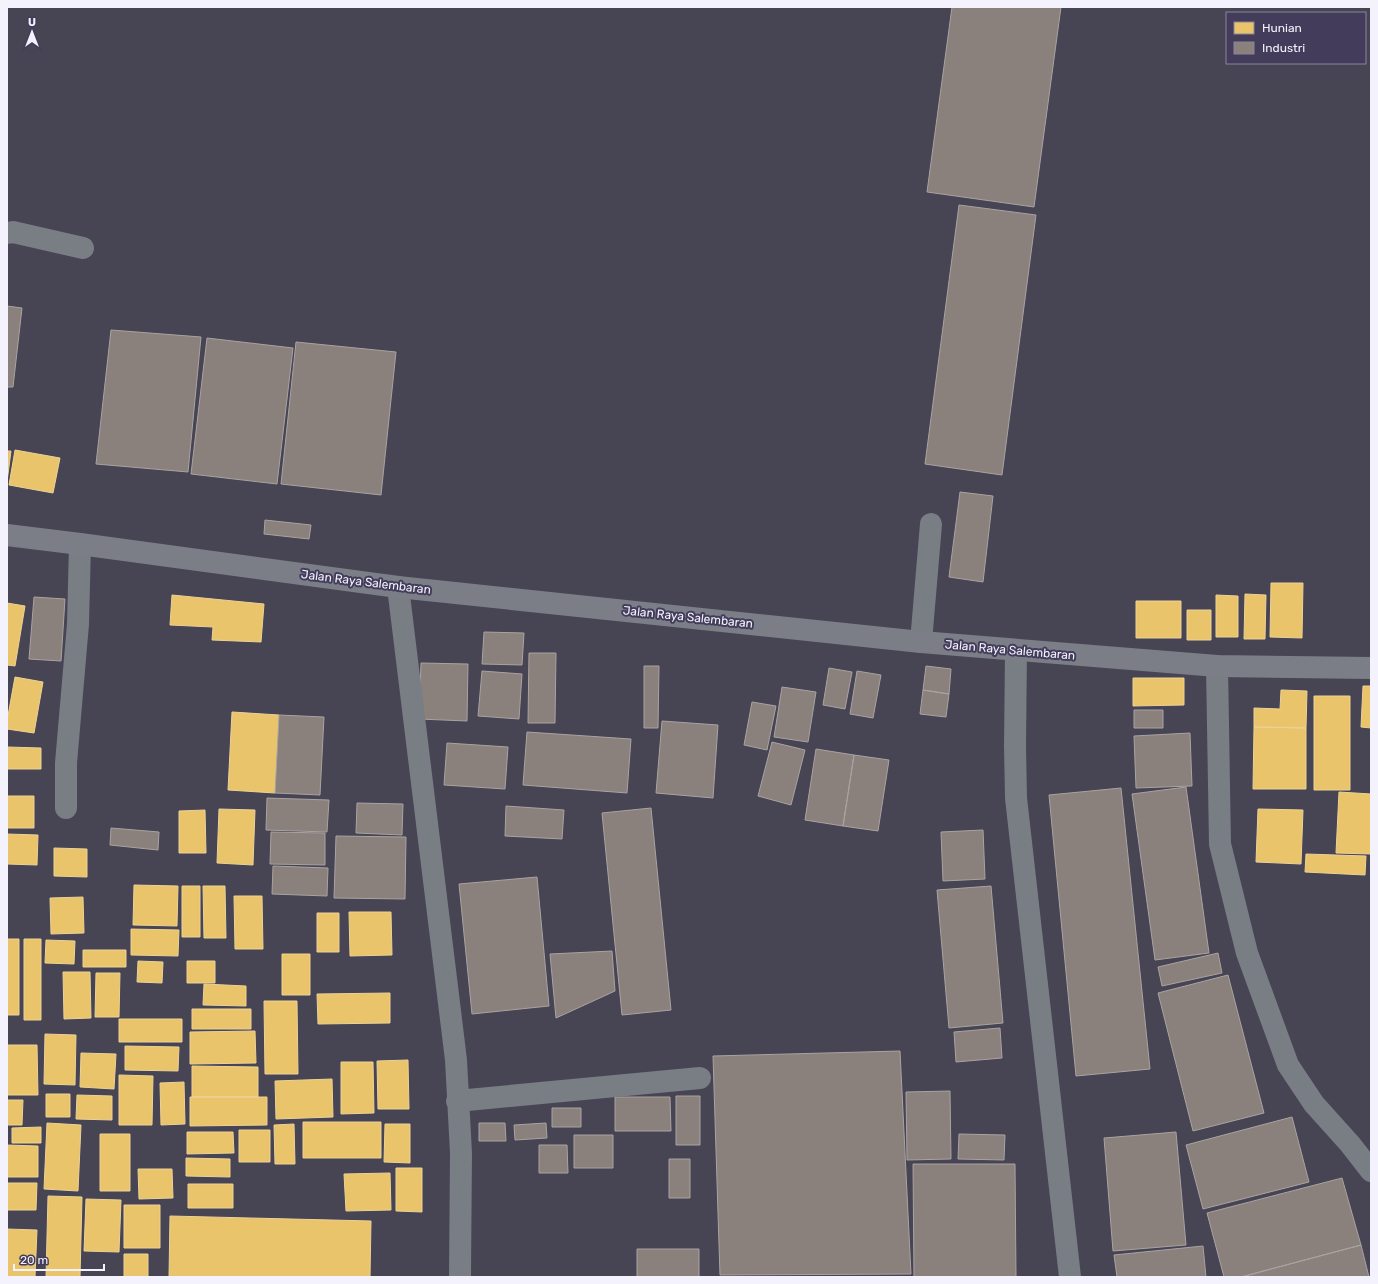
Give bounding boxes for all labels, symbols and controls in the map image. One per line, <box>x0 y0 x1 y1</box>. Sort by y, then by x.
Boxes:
north arrow <box>12 12 52 52</box>
legend <box>1226 12 1366 64</box>
text: U <box>28 16 36 29</box>
text: Hunian <box>1262 21 1302 35</box>
text: Industri <box>1262 41 1305 55</box>
street label: Jalan Raya Salembaran <box>300 567 432 597</box>
street label: Jalan Raya Salembaran <box>622 603 754 631</box>
street label: Jalan Raya Salembaran <box>944 637 1076 663</box>
scale bar <box>14 1246 104 1272</box>
text: 20 m <box>20 1253 48 1267</box>

